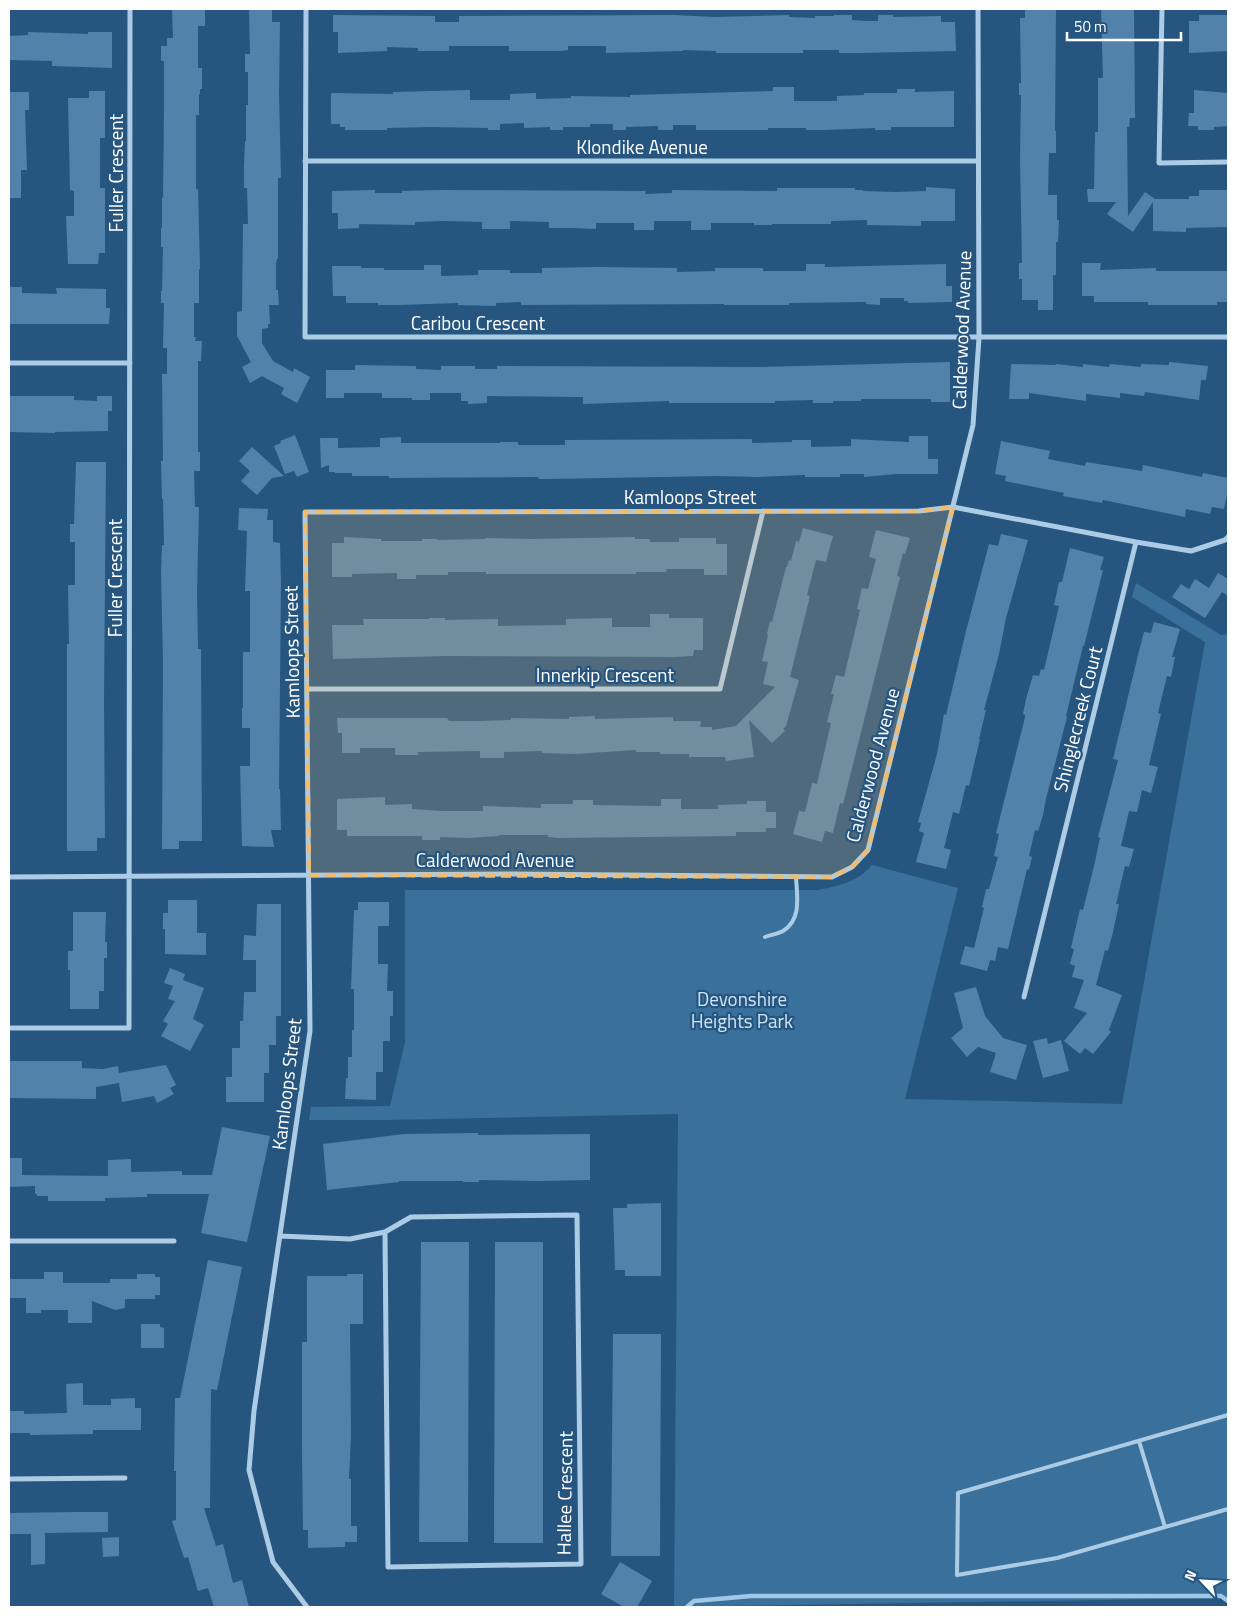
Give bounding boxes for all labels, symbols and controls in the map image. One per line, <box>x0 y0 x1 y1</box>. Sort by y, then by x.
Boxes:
scale bar <box>1067 10 1181 42</box>
text: 50 m <box>1074 15 1107 38</box>
street label: Fuller Crescent <box>101 113 130 232</box>
street label: Klondike Avenue <box>576 132 708 161</box>
street label: Calderwood Avenue <box>944 250 978 410</box>
street label: Caribou Crescent <box>411 308 546 337</box>
street label: Kamloops Street <box>624 482 757 511</box>
street label: Fuller Crescent <box>100 518 129 637</box>
street label: Kamloops Street <box>275 585 307 719</box>
street label: Shinglecreek Court <box>1045 643 1109 795</box>
street label: Innerkip Crescent <box>536 660 675 689</box>
street label: Calderwood Avenue <box>837 685 907 845</box>
street label: Calderwood Avenue <box>416 845 574 874</box>
park label: Devonshire Heights Park <box>691 984 793 1035</box>
street label: Kamloops Street <box>264 1016 309 1152</box>
street label: Hallee Crescent <box>548 1430 580 1555</box>
north arrow <box>1177 1556 1227 1606</box>
text: N <box>1178 1566 1201 1584</box>

